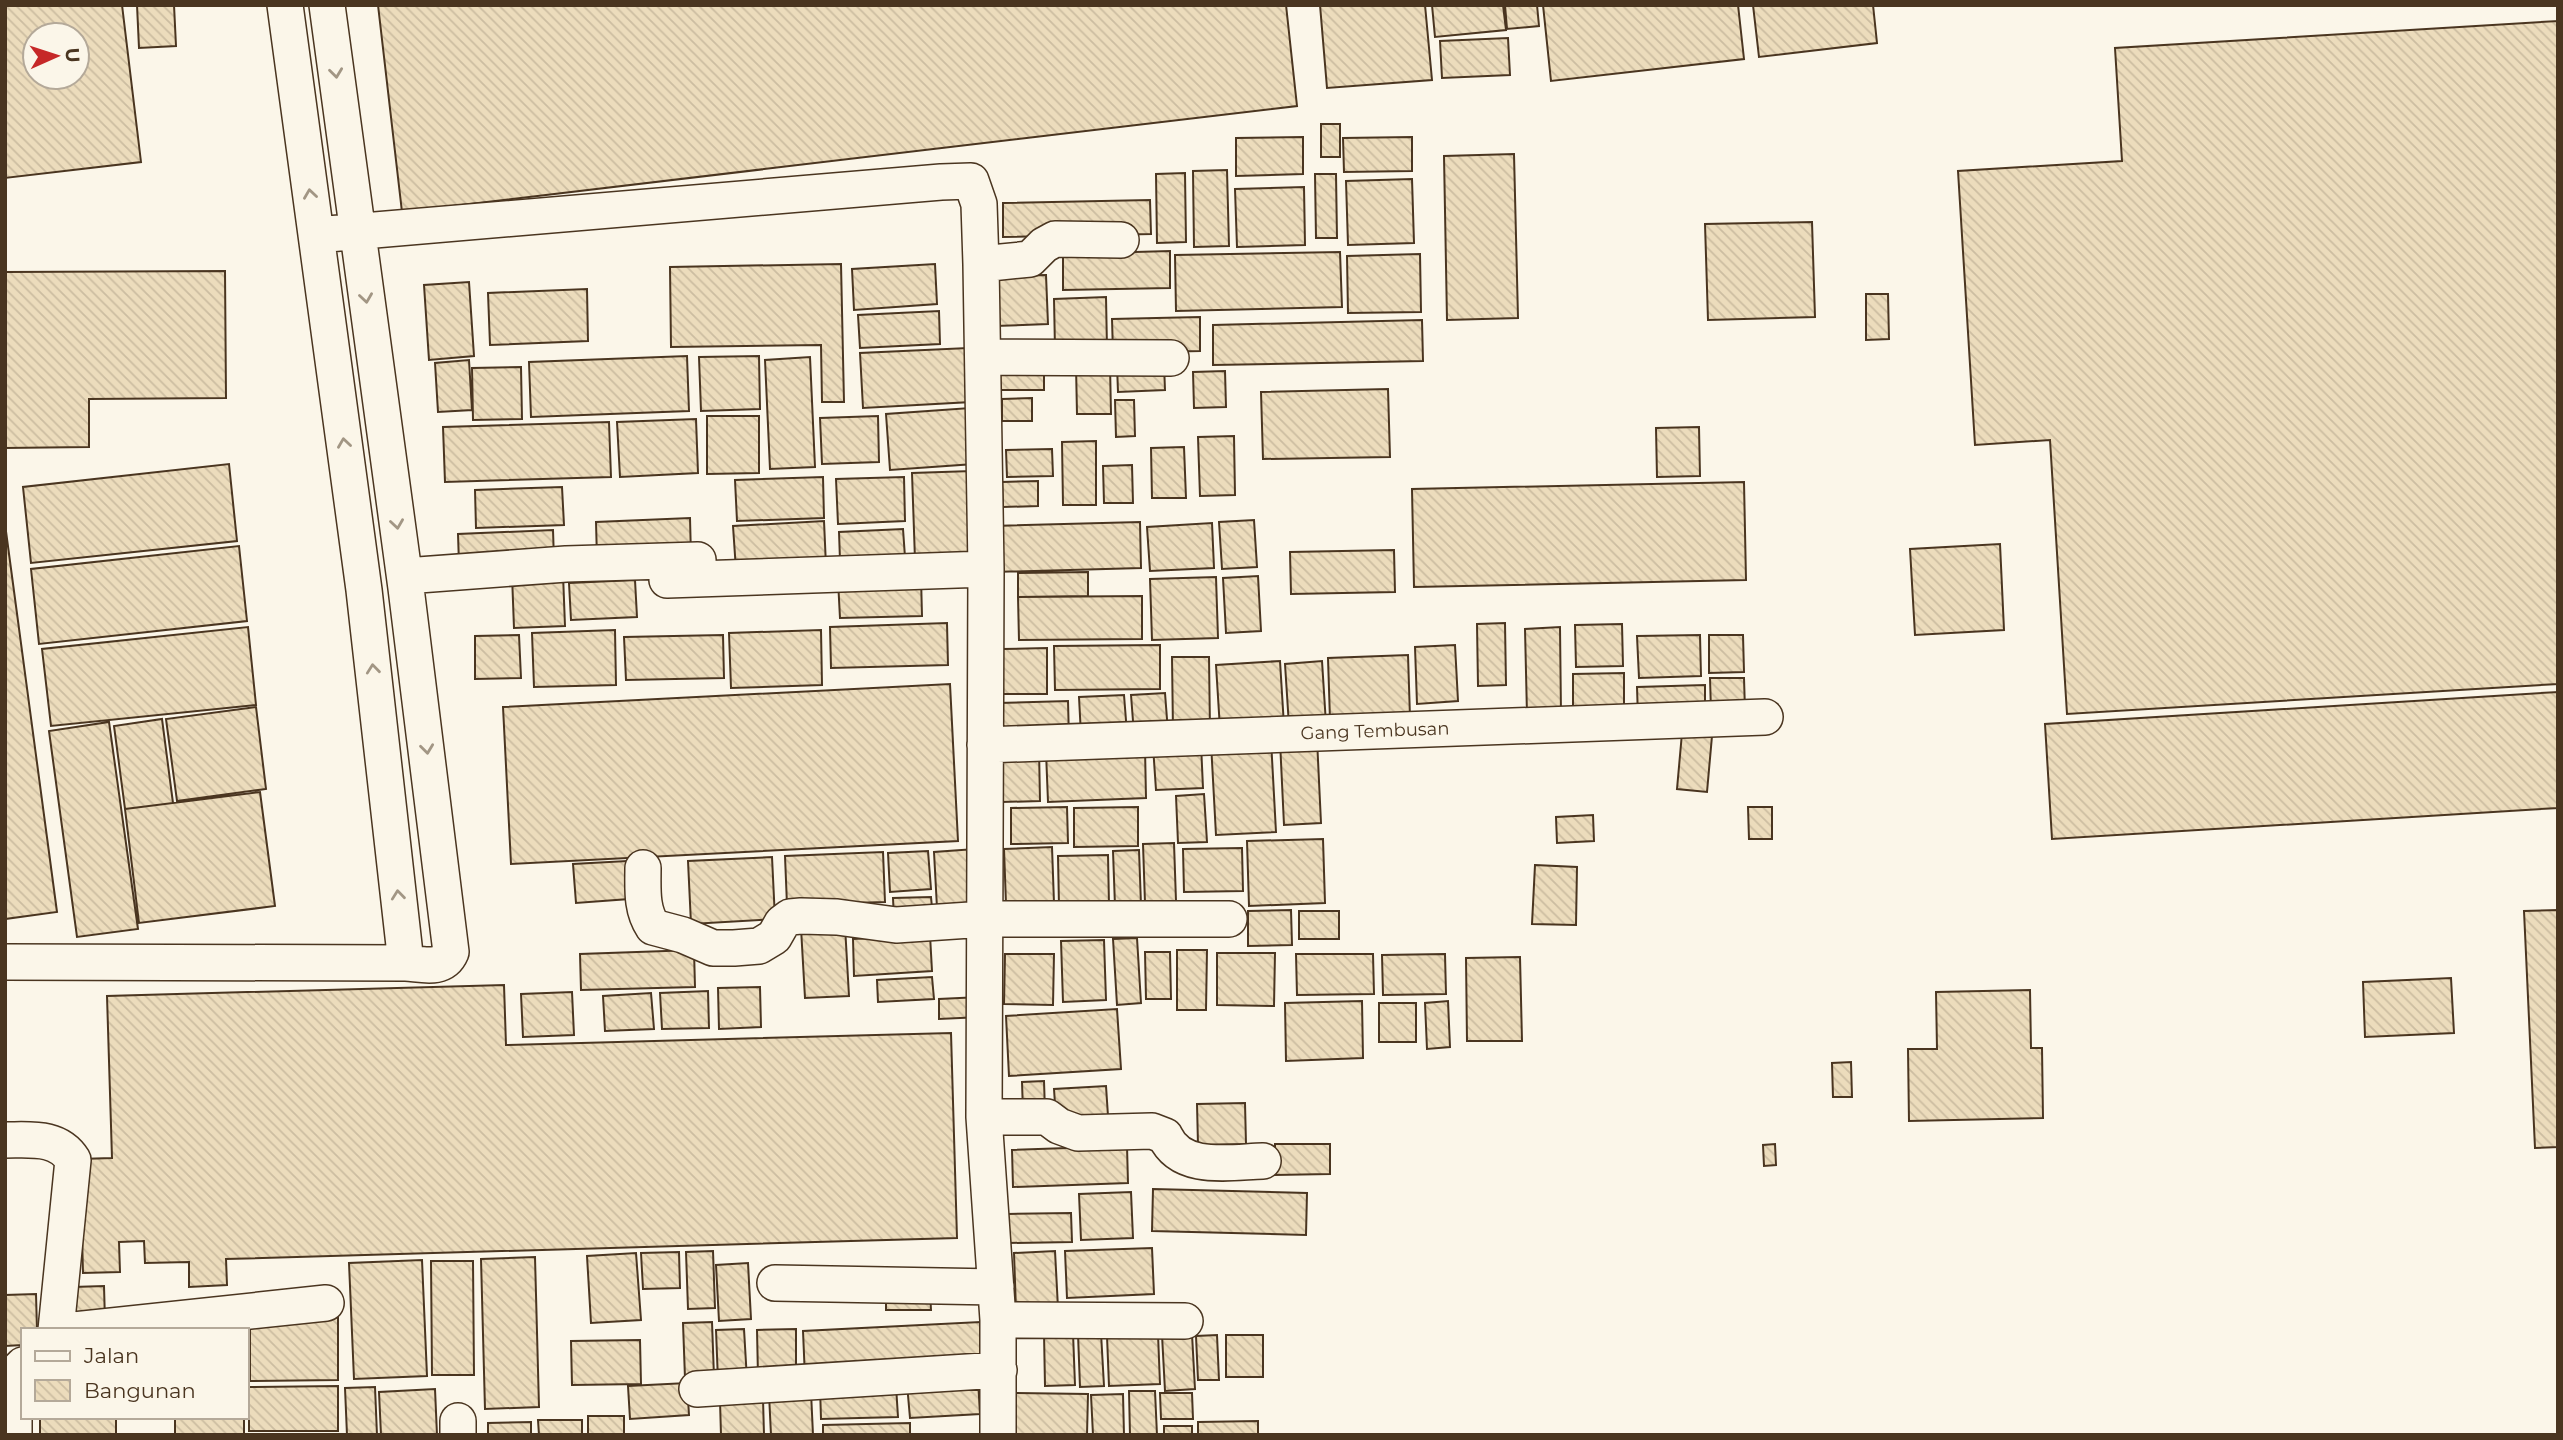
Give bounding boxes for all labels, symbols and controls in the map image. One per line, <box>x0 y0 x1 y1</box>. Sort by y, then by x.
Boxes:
north arrow <box>21 21 91 91</box>
text: U <box>61 47 84 63</box>
one-way arrow <box>329 67 344 79</box>
one-way arrow <box>303 188 318 200</box>
one-way arrow <box>359 293 374 304</box>
one-way arrow <box>337 437 352 449</box>
one-way arrow <box>390 518 405 530</box>
one-way arrow <box>365 663 380 675</box>
street label: Gang Tembusan <box>1300 717 1450 745</box>
one-way arrow <box>419 744 434 755</box>
one-way arrow <box>391 889 406 901</box>
legend <box>21 1328 248 1419</box>
text: Jalan <box>83 1343 139 1368</box>
text: Bangunan <box>84 1378 196 1403</box>

